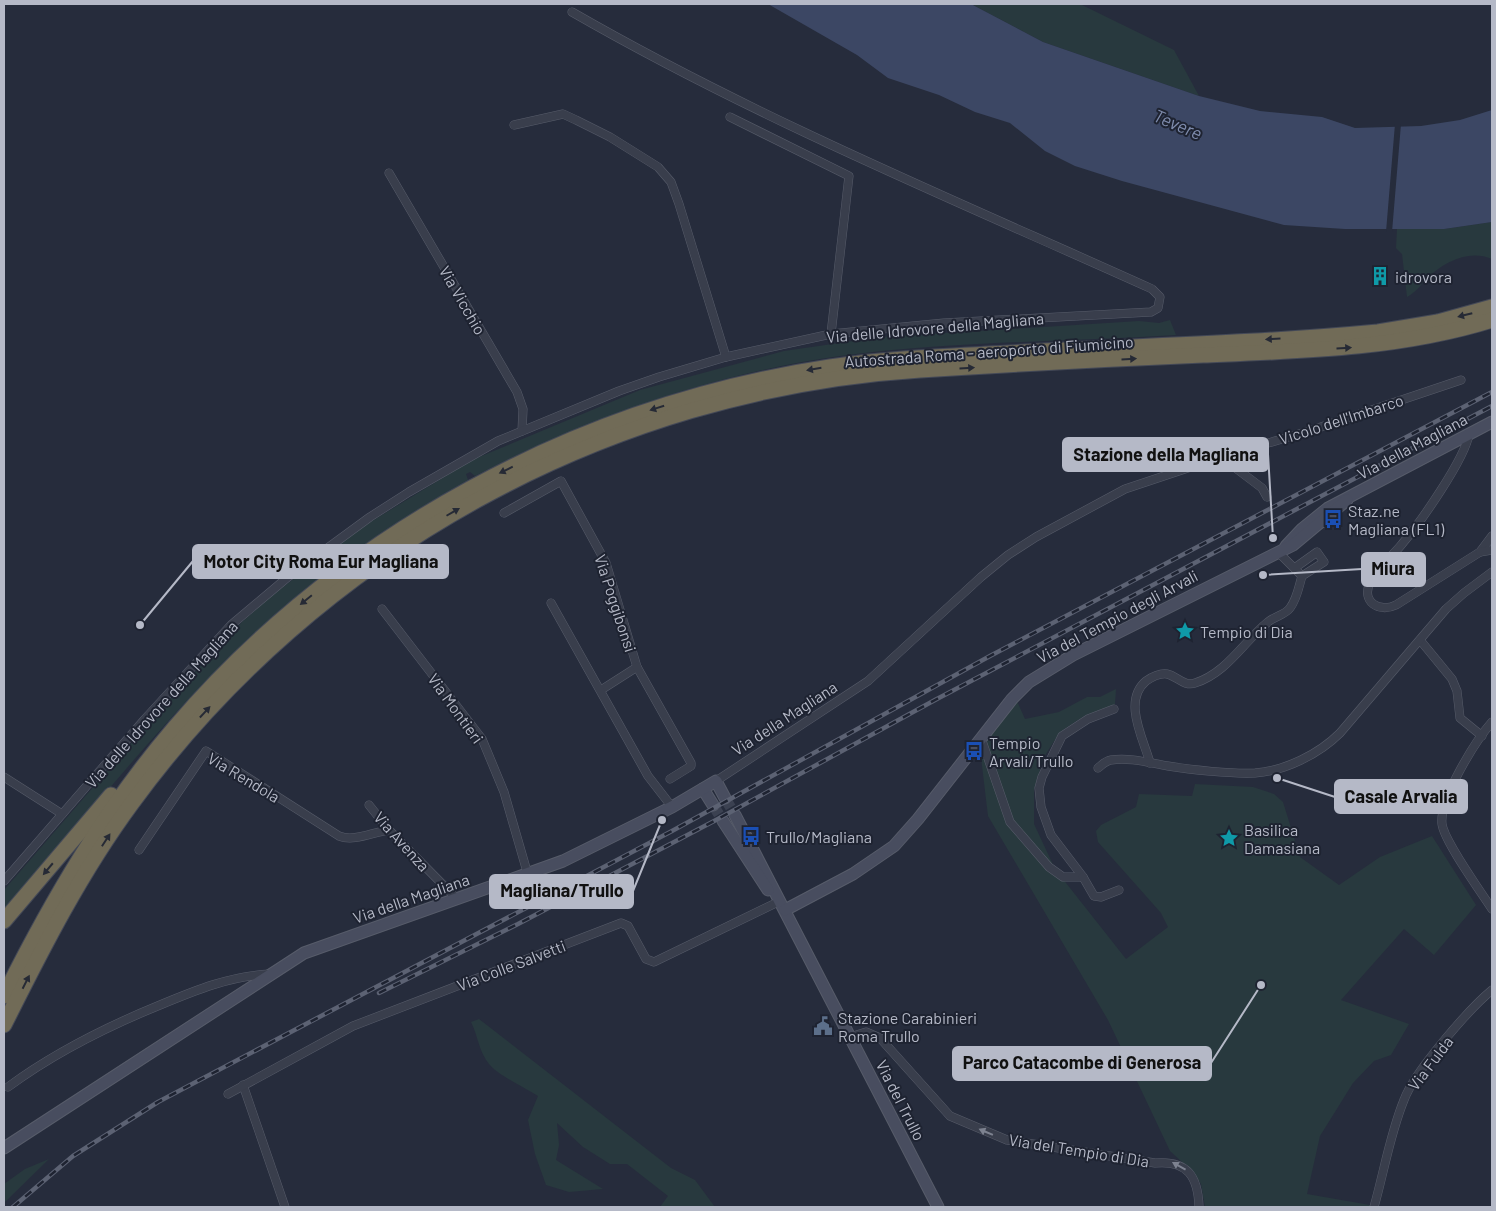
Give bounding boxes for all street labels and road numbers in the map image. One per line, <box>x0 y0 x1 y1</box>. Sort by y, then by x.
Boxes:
street label: Via Vicchio <box>436 262 490 338</box>
street label: Via delle Idrovore della Magliana <box>825 308 1045 346</box>
street label: Autostrada Roma - aeroporto di Fiumicino <box>844 331 1134 371</box>
street label: Vicolo dell'Imbarco <box>1276 390 1406 448</box>
street label: Via della Magliana <box>1354 409 1470 483</box>
street label: Via Poggibonsi <box>591 552 641 654</box>
street label: Via del Tempio degli Arvali <box>1033 565 1201 667</box>
street label: Via delle Idrovore della Magliana <box>81 616 241 792</box>
street label: Via Montieri <box>424 669 488 747</box>
street label: Via della Magliana <box>728 677 840 759</box>
street label: Via Rendola <box>204 748 284 806</box>
street label: Via Avenza <box>370 807 434 875</box>
street label: Via della Magliana <box>350 869 472 927</box>
street label: Via Colle Salvetti <box>454 936 568 994</box>
street label: Via Fulda <box>1403 1032 1457 1094</box>
street label: Via del Trullo <box>873 1057 929 1143</box>
street label: Via del Tempio di Dia <box>1008 1130 1150 1170</box>

